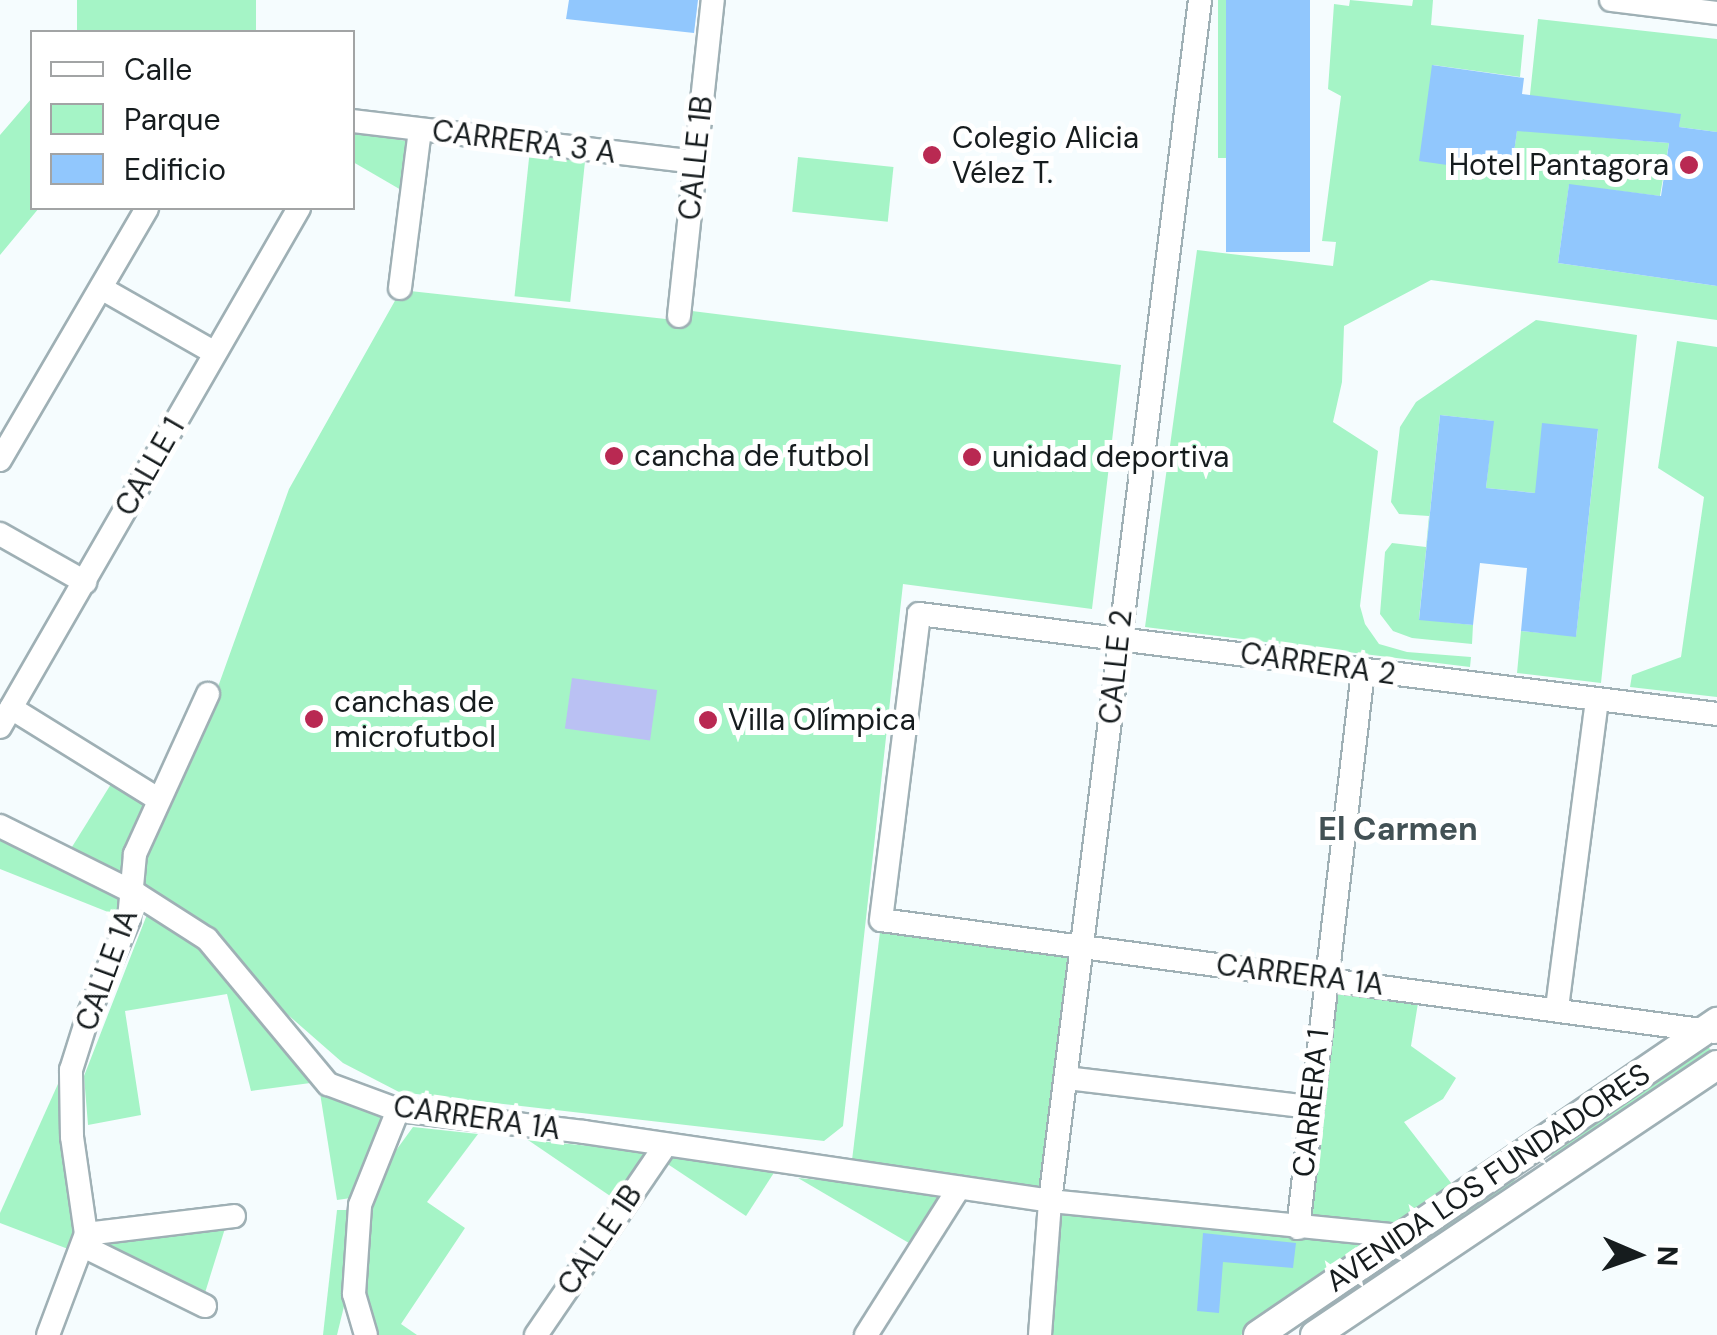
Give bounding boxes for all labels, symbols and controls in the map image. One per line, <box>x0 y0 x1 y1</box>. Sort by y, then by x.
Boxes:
legend <box>30 30 355 210</box>
text: Calle <box>124 50 192 89</box>
street label: CALLE 1B <box>672 94 720 222</box>
text: Parque <box>124 100 221 139</box>
street label: CARRERA 3 A <box>430 113 618 171</box>
place label: Colegio Alicia Vélez T. <box>952 120 1139 190</box>
marker: Colegio Alicia Vélez T. <box>921 144 943 166</box>
place label: Hotel Pantagora <box>1449 147 1669 183</box>
text: Edificio <box>124 150 226 189</box>
marker: Hotel Pantagora <box>1678 154 1700 176</box>
street label: CALLE 1 <box>108 412 192 522</box>
place label: cancha de futbol <box>634 438 870 474</box>
place label: unidad deportiva <box>992 439 1229 475</box>
marker: cancha de futbol <box>603 445 625 467</box>
marker: unidad deportiva <box>961 446 983 468</box>
street label: CALLE 2 <box>1092 608 1140 726</box>
street label: CARRERA 2 <box>1238 635 1398 693</box>
place label: canchas de microfutbol <box>334 684 496 754</box>
place label: Villa Olímpica <box>728 702 916 738</box>
marker: canchas de microfutbol <box>303 708 325 730</box>
marker: Villa Olímpica <box>697 709 719 731</box>
district label: El Carmen <box>1318 810 1478 848</box>
street label: CALLE 1A <box>68 904 146 1036</box>
street label: CARRERA 1A <box>1214 947 1386 1003</box>
street label: CARRERA 1 <box>1285 1027 1337 1179</box>
street label: AVENIDA LOS FUNDADORES <box>1319 1056 1657 1300</box>
street label: CARRERA 1A <box>391 1088 563 1148</box>
street label: CALLE 1B <box>550 1178 650 1302</box>
north arrow <box>1587 1205 1687 1305</box>
text: N <box>1649 1245 1686 1267</box>

